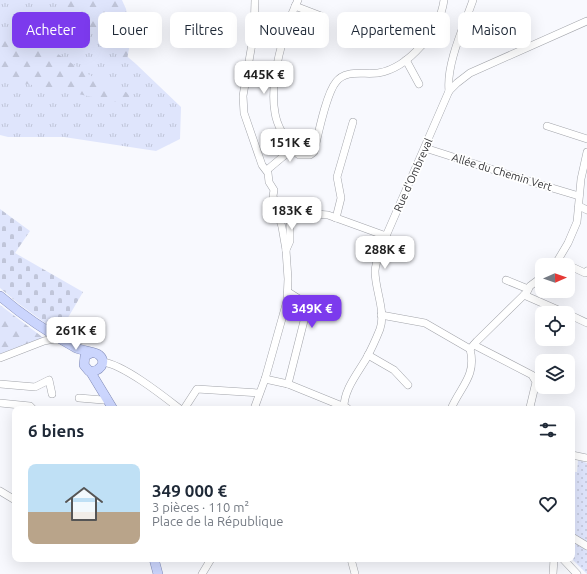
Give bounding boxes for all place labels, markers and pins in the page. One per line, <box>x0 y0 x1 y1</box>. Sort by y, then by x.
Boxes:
pin: 445K € <box>231 61 297 95</box>
pin: 151K € <box>257 129 323 163</box>
pin: 183K € <box>259 197 325 231</box>
pin: 288K € <box>352 236 418 270</box>
pin: 349K € <box>279 295 345 329</box>
pin: 261K € <box>43 317 109 351</box>

